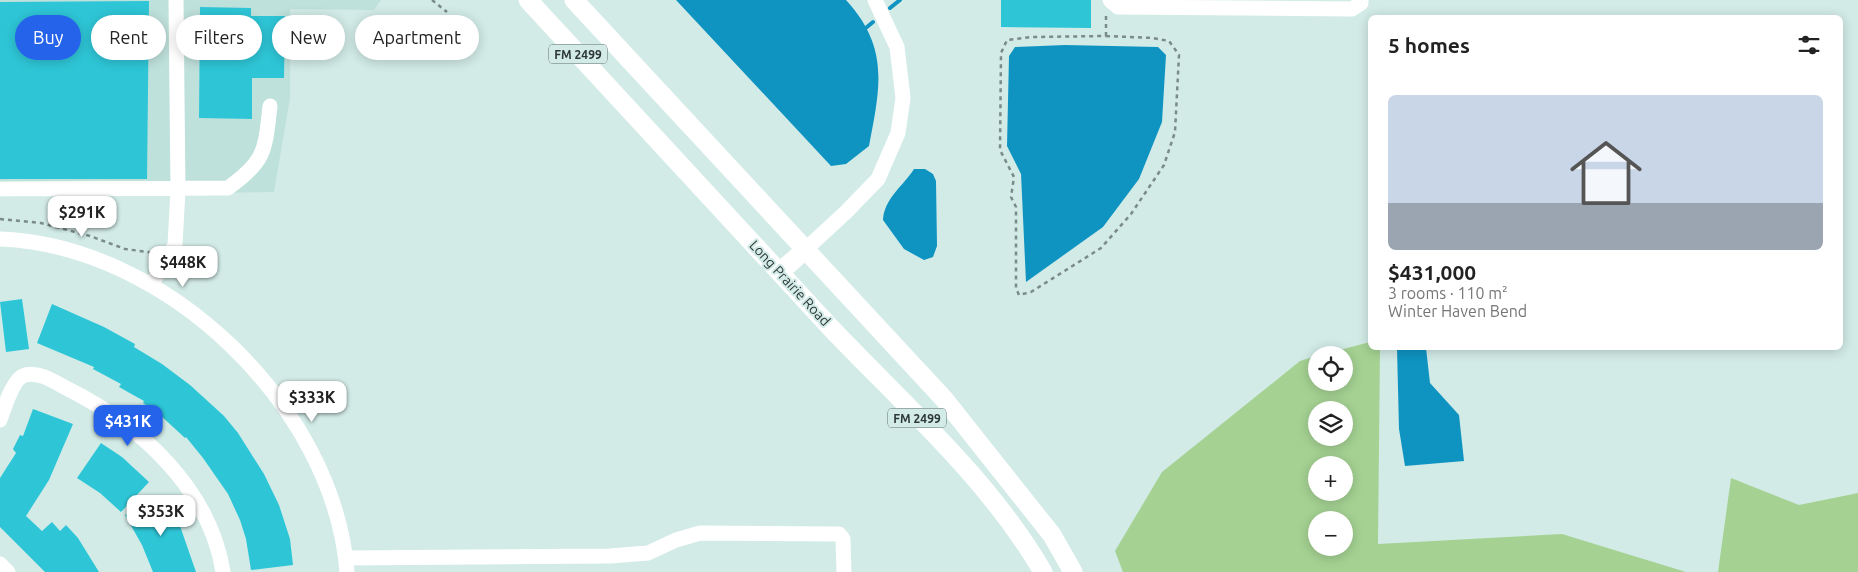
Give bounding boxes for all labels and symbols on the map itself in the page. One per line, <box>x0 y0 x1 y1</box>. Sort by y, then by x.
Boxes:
road number: FM 2499 <box>549 44 607 64</box>
pin: $291K <box>47 196 117 238</box>
street label: Long Prairie Road <box>746 237 834 329</box>
pin: $448K <box>148 246 218 288</box>
pin: $333K <box>277 380 347 423</box>
pin: $431K <box>93 404 163 447</box>
road number: FM 2499 <box>888 408 946 428</box>
pin: $353K <box>126 494 196 537</box>

